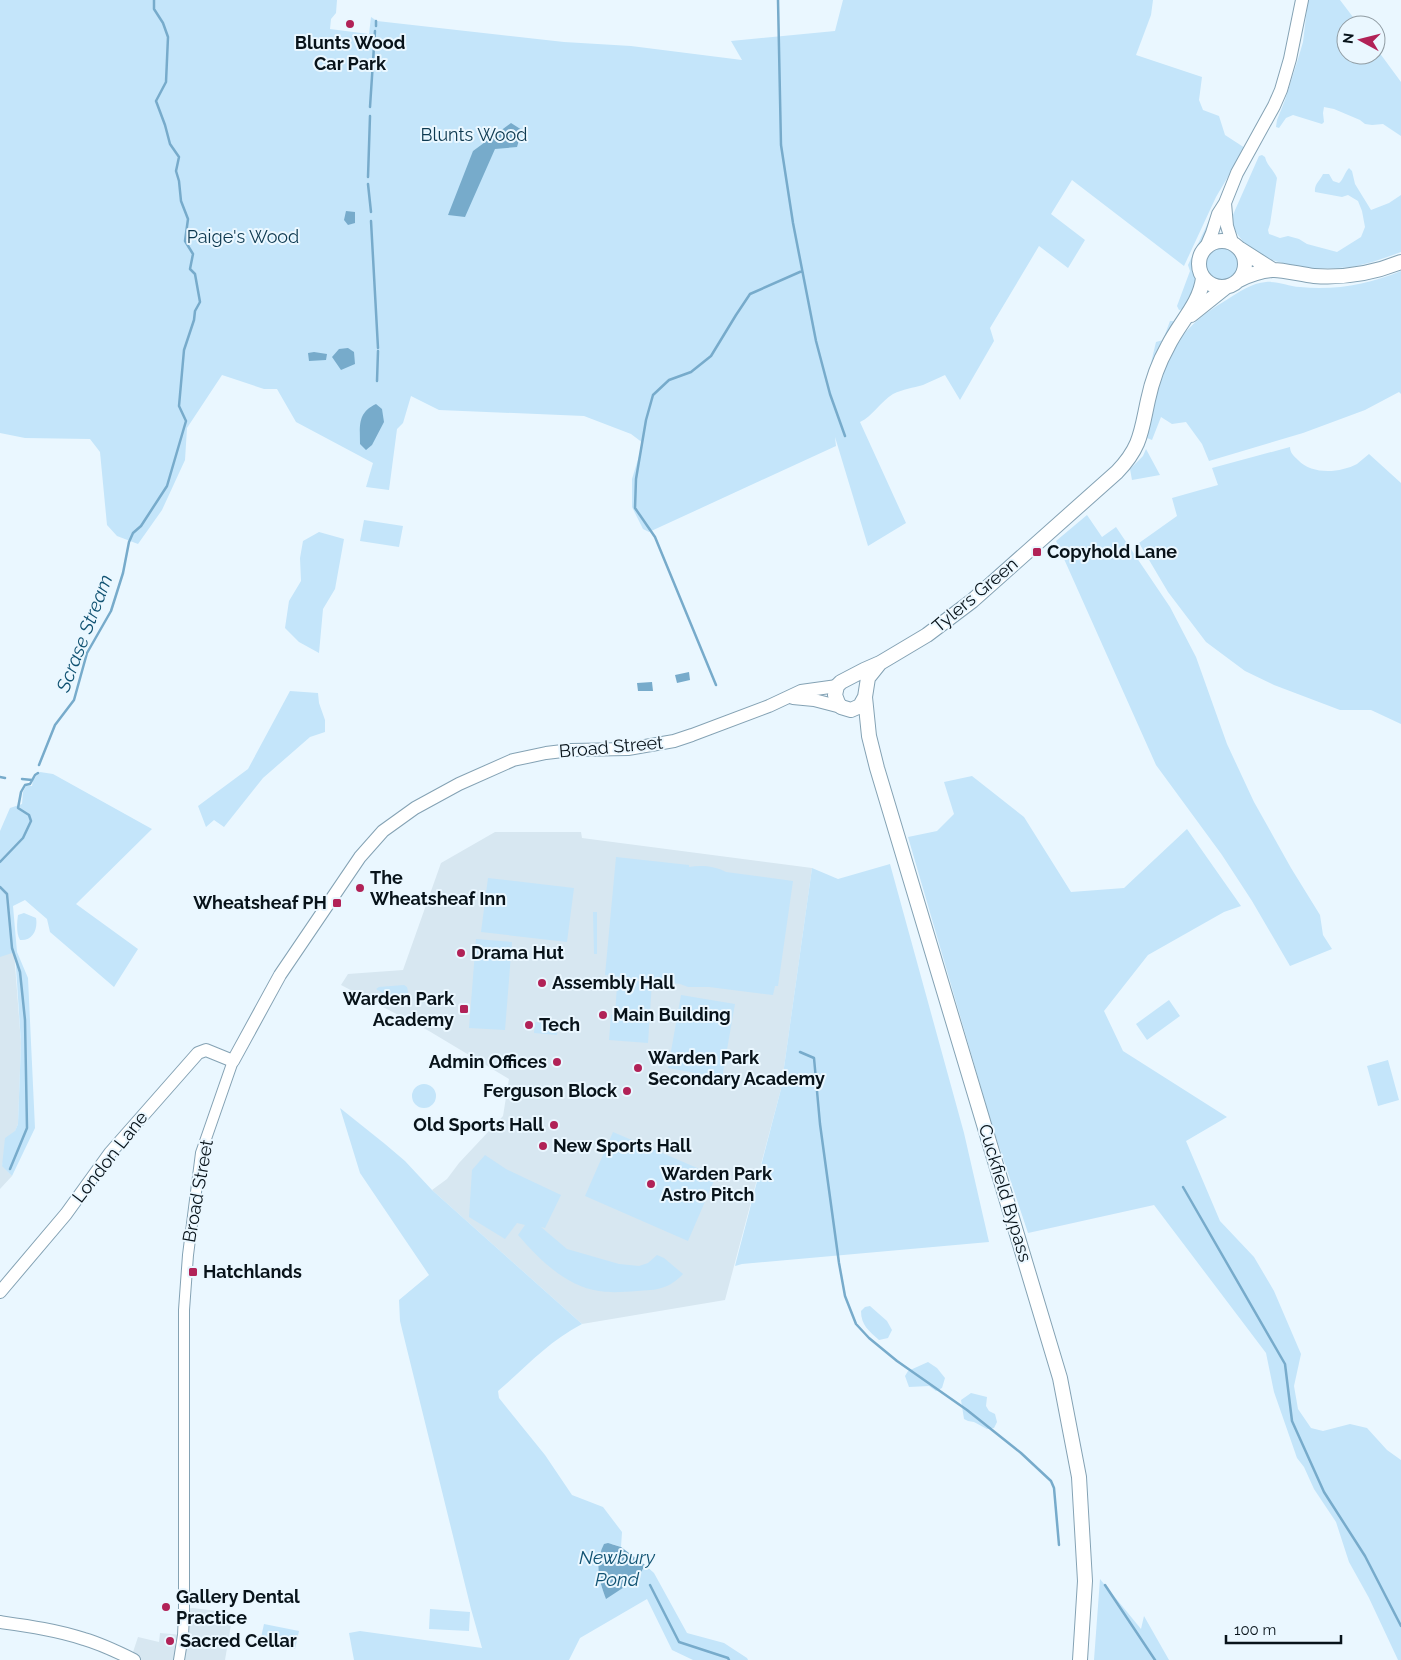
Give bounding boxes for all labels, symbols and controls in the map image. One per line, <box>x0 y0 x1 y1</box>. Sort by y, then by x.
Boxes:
north arrow <box>1336 15 1386 65</box>
marker: Blunts Wood Car Park <box>344 18 356 30</box>
place label: Blunts Wood Car Park <box>295 32 405 74</box>
text: N <box>1340 32 1357 45</box>
park label: Blunts Wood <box>421 124 527 145</box>
park label: Paige's Wood <box>187 226 299 247</box>
place label: Copyhold Lane <box>1047 541 1177 562</box>
marker: Copyhold Lane <box>1031 546 1043 558</box>
street label: Tylers Green <box>928 553 1022 636</box>
water label: Scrase Stream <box>51 571 116 696</box>
street label: Broad Street <box>558 731 664 762</box>
place label: The Wheatsheaf Inn <box>370 867 506 909</box>
marker: The Wheatsheaf Inn <box>354 882 366 894</box>
place label: Wheatsheaf PH <box>193 892 327 913</box>
marker: Wheatsheaf PH <box>331 897 343 909</box>
place label: Drama Hut <box>471 942 564 963</box>
marker: Drama Hut <box>455 947 467 959</box>
place label: Assembly Hall <box>552 972 675 993</box>
marker: Assembly Hall <box>536 977 548 989</box>
place label: Warden Park Academy <box>343 988 455 1030</box>
marker: Warden Park Academy <box>458 1003 470 1015</box>
place label: Main Building <box>613 1004 731 1025</box>
marker: Main Building <box>597 1009 609 1021</box>
place label: Tech <box>539 1014 580 1035</box>
marker: Tech <box>523 1019 535 1031</box>
place label: Warden Park Secondary Academy <box>648 1047 825 1089</box>
place label: Admin Offices <box>429 1051 547 1072</box>
marker: Admin Offices <box>551 1056 563 1068</box>
marker: Warden Park Secondary Academy <box>632 1062 644 1074</box>
place label: Ferguson Block <box>483 1080 618 1101</box>
marker: Ferguson Block <box>621 1085 633 1097</box>
street label: London Lane <box>68 1107 152 1206</box>
place label: Old Sports Hall <box>413 1114 544 1135</box>
marker: Old Sports Hall <box>548 1119 560 1131</box>
street label: Cuckfield Bypass <box>975 1122 1036 1264</box>
place label: New Sports Hall <box>553 1135 692 1156</box>
street label: Broad Street <box>178 1138 217 1244</box>
marker: New Sports Hall <box>537 1140 549 1152</box>
place label: Warden Park Astro Pitch <box>661 1163 773 1205</box>
marker: Warden Park Astro Pitch <box>645 1178 657 1190</box>
place label: Hatchlands <box>203 1261 302 1282</box>
marker: Hatchlands <box>187 1266 199 1278</box>
water label: Newbury Pond <box>579 1546 656 1590</box>
place label: Gallery Dental Practice <box>176 1586 300 1628</box>
marker: Gallery Dental Practice <box>160 1601 172 1613</box>
scale bar <box>1226 1612 1341 1644</box>
text: 100 m <box>1234 1621 1276 1639</box>
place label: Sacred Cellar <box>180 1630 297 1651</box>
marker: Sacred Cellar <box>164 1635 176 1647</box>

